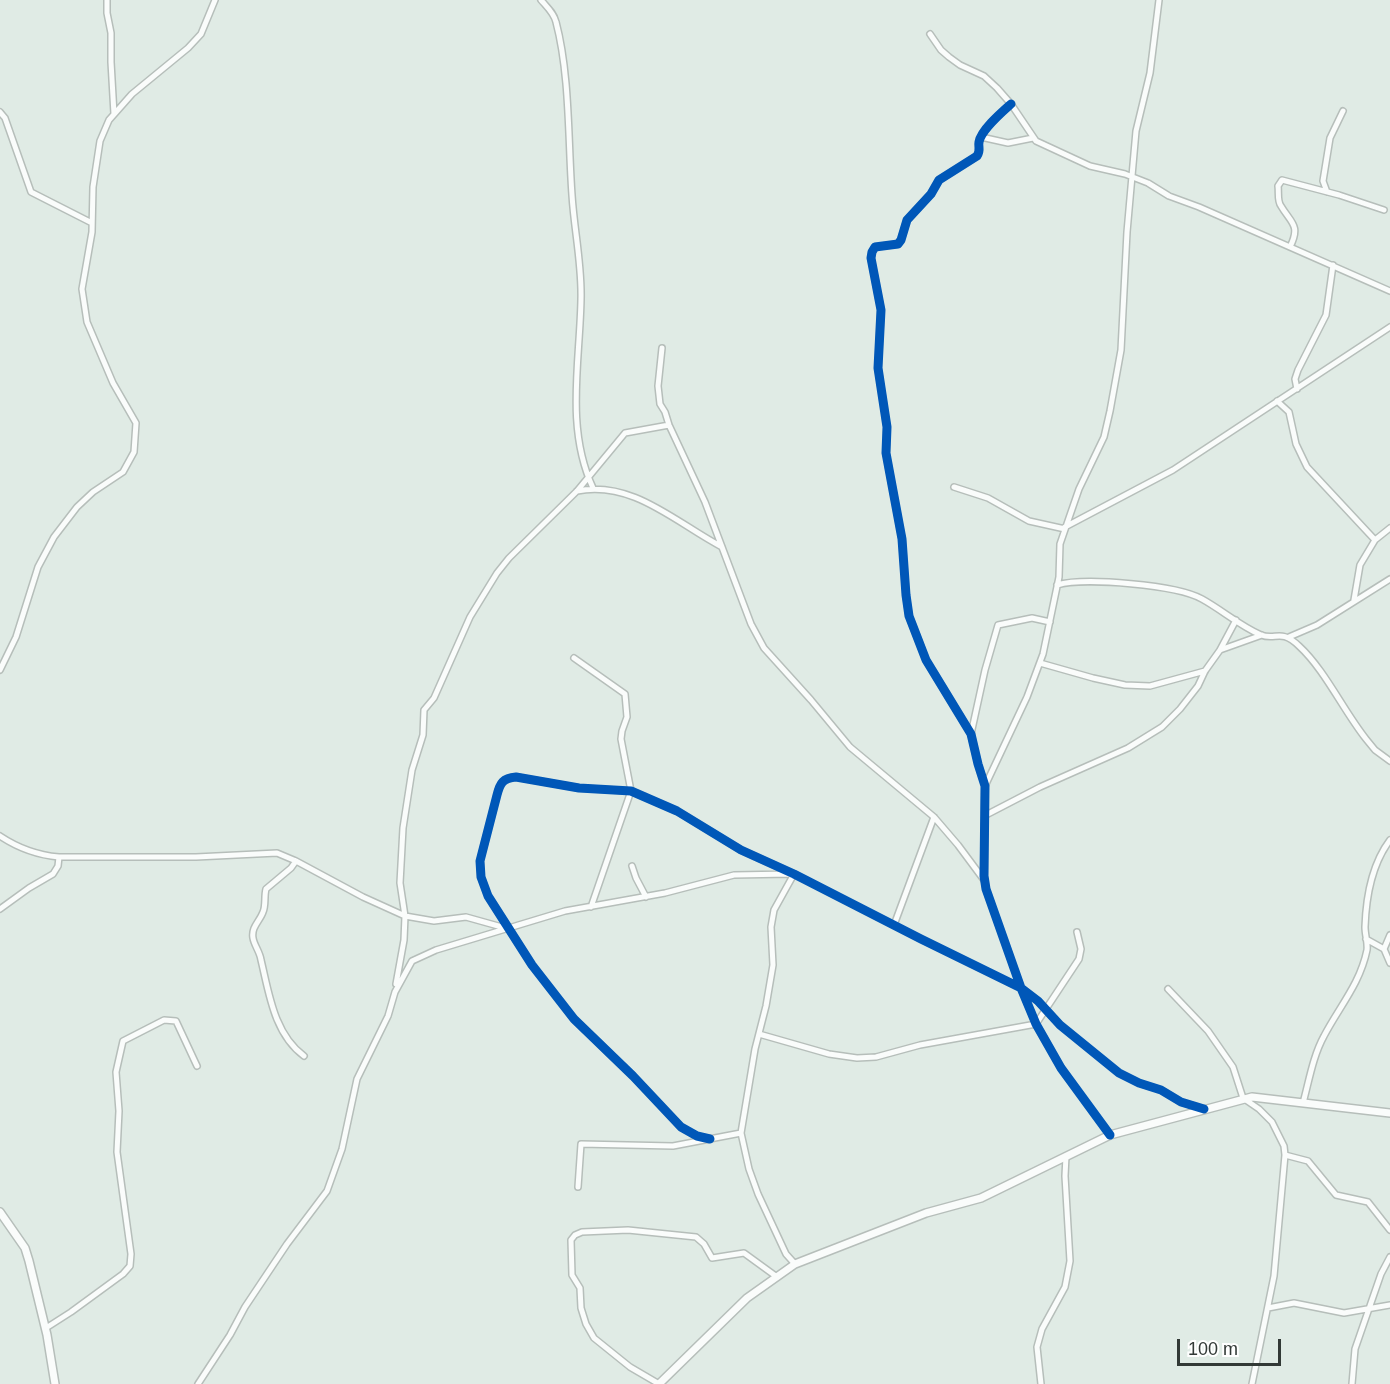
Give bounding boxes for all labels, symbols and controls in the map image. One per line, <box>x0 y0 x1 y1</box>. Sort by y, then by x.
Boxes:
scale bar <box>1180 1327 1284 1365</box>
text: 100 m <box>1188 1339 1238 1359</box>

